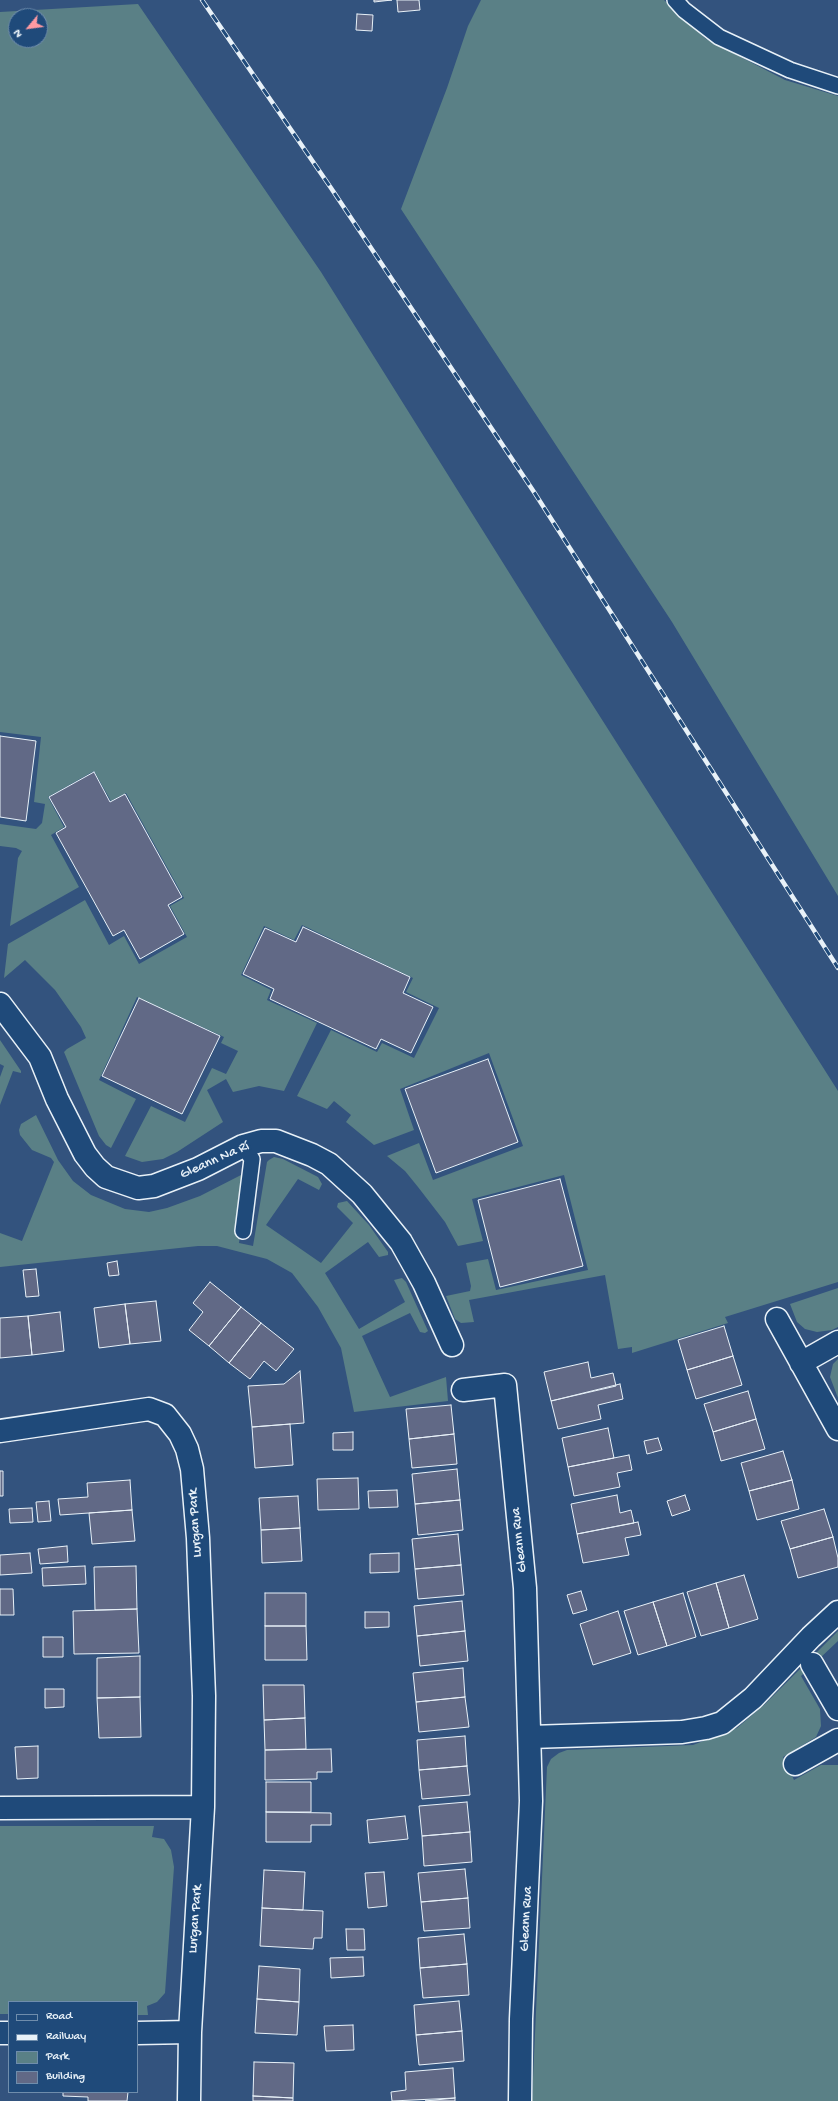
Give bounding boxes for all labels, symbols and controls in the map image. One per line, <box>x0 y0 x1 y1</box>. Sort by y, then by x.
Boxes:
north arrow <box>8 8 48 48</box>
text: N <box>11 27 25 39</box>
street label: Gleann Na Rí <box>178 1138 252 1184</box>
street label: Lurgan Park <box>185 1488 207 1558</box>
street label: Gleann Rua <box>508 1507 532 1573</box>
street label: Lurgan Park <box>185 1884 207 1954</box>
street label: Gleann Rua <box>517 1886 537 1952</box>
legend <box>8 2001 138 2093</box>
text: Road <box>46 2010 72 2024</box>
text: Railway <box>46 2030 86 2044</box>
text: Park <box>46 2050 69 2064</box>
text: Building <box>46 2070 85 2084</box>

